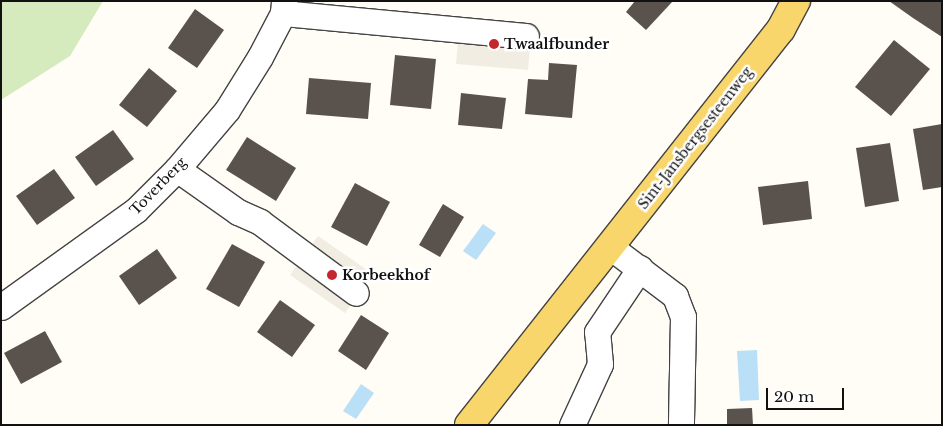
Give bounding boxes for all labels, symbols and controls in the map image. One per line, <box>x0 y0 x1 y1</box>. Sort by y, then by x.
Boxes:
place label: Twaalfbunder <box>504 36 609 52</box>
marker: Twaalfbunder <box>488 38 500 50</box>
street label: Sint-Jansbergsesteenweg <box>634 64 756 212</box>
street label: Toverberg <box>126 154 190 218</box>
place label: Korbeekhof <box>342 267 430 283</box>
marker: Korbeekhof <box>326 269 338 281</box>
scale bar <box>768 378 846 410</box>
text: 20 m <box>774 387 814 406</box>

